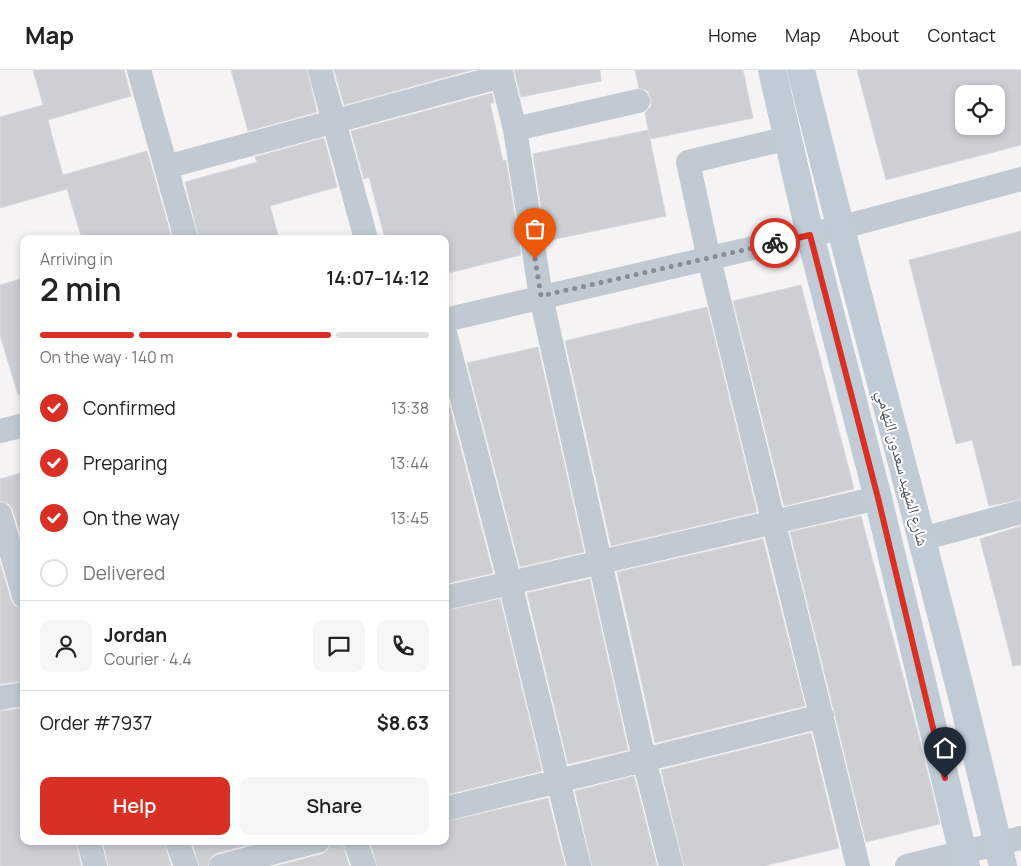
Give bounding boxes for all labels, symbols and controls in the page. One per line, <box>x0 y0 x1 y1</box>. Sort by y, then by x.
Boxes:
text: Map <box>25 18 74 51</box>
text: Home <box>708 23 757 47</box>
text: Map <box>785 23 821 47</box>
text: About <box>849 23 899 47</box>
text: Contact <box>927 23 996 47</box>
map controls <box>955 85 1005 135</box>
button: locate <box>955 85 1005 135</box>
pin <box>514 208 556 259</box>
icon: bag <box>521 215 549 243</box>
courier <box>750 218 800 268</box>
icon: bike <box>761 229 789 257</box>
text: Arriving in <box>40 248 113 270</box>
text: 14:07–14:12 <box>326 265 429 291</box>
text: 2 min <box>40 267 122 311</box>
text: On the way · 140 m <box>40 346 174 368</box>
street label: شارع الشهيد سعدون التهامي <box>870 388 934 549</box>
icon: check <box>40 394 68 422</box>
text: Confirmed <box>83 395 176 421</box>
text: 13:38 <box>391 397 429 419</box>
icon: check <box>40 449 68 477</box>
text: Preparing <box>83 450 168 476</box>
text: 13:44 <box>390 452 429 474</box>
icon: check <box>40 504 68 532</box>
text: On the way <box>83 505 180 531</box>
text: 13:45 <box>390 507 429 529</box>
text: Delivered <box>83 560 165 586</box>
button: person <box>40 620 92 672</box>
button: chat <box>313 620 365 672</box>
button: phone <box>377 620 429 672</box>
text: Jordan <box>104 622 167 648</box>
text: Courier · 4.4 <box>104 648 192 670</box>
text: Order #7937 <box>40 710 152 736</box>
text: $8.63 <box>377 710 429 736</box>
pin <box>924 727 966 778</box>
icon: home <box>931 734 959 762</box>
button: Help <box>40 777 230 835</box>
button: Share <box>240 777 429 835</box>

